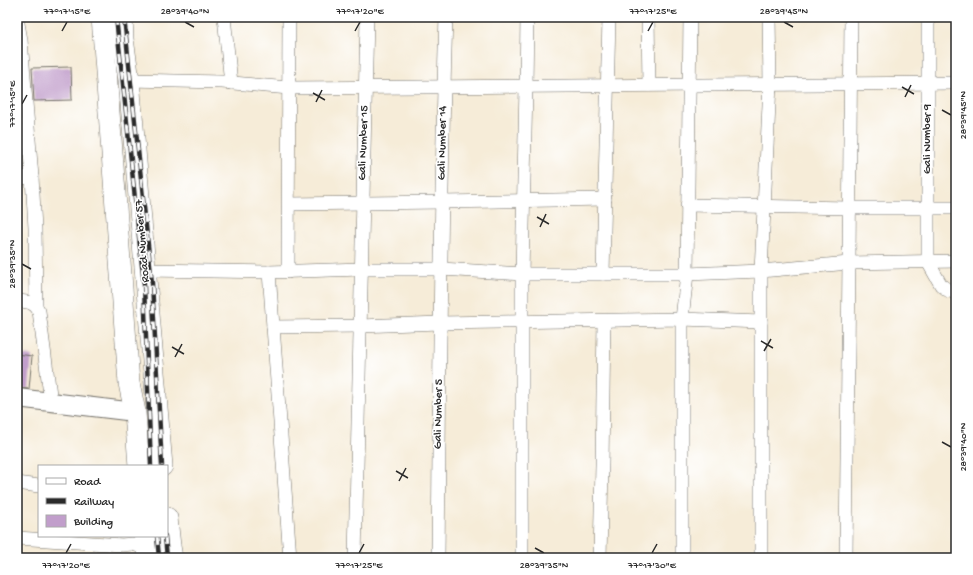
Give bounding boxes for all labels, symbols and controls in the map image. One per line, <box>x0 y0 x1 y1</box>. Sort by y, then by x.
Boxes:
text: 77°17'15"E <box>43 6 91 18</box>
text: 28°39'40"N <box>161 6 210 18</box>
text: 77°17'20"E <box>335 6 385 18</box>
text: 77°17'25"E <box>628 6 677 18</box>
text: 28°39'45"N <box>760 6 809 18</box>
text: 77°17'15"E <box>7 80 19 128</box>
text: 28°39'45"N <box>958 90 970 139</box>
street label: Gali Number 9 <box>921 104 935 174</box>
street label: Gali Number 15 <box>356 105 372 181</box>
street label: Gali Number 14 <box>435 105 451 180</box>
street label: Road Number 57 <box>132 198 154 283</box>
text: 28°39'35"N <box>7 239 19 288</box>
street label: Gali Number 5 <box>431 379 447 449</box>
text: 28°39'40"N <box>958 422 970 471</box>
legend <box>38 465 168 537</box>
text: Road <box>74 476 101 490</box>
text: Railway <box>74 496 114 510</box>
text: Building <box>73 516 113 530</box>
text: 77°17'20"E <box>41 560 91 572</box>
text: 77°17'25"E <box>334 560 383 572</box>
text: 28°39'35"N <box>520 560 569 572</box>
text: 77°17'30"E <box>627 560 677 572</box>

